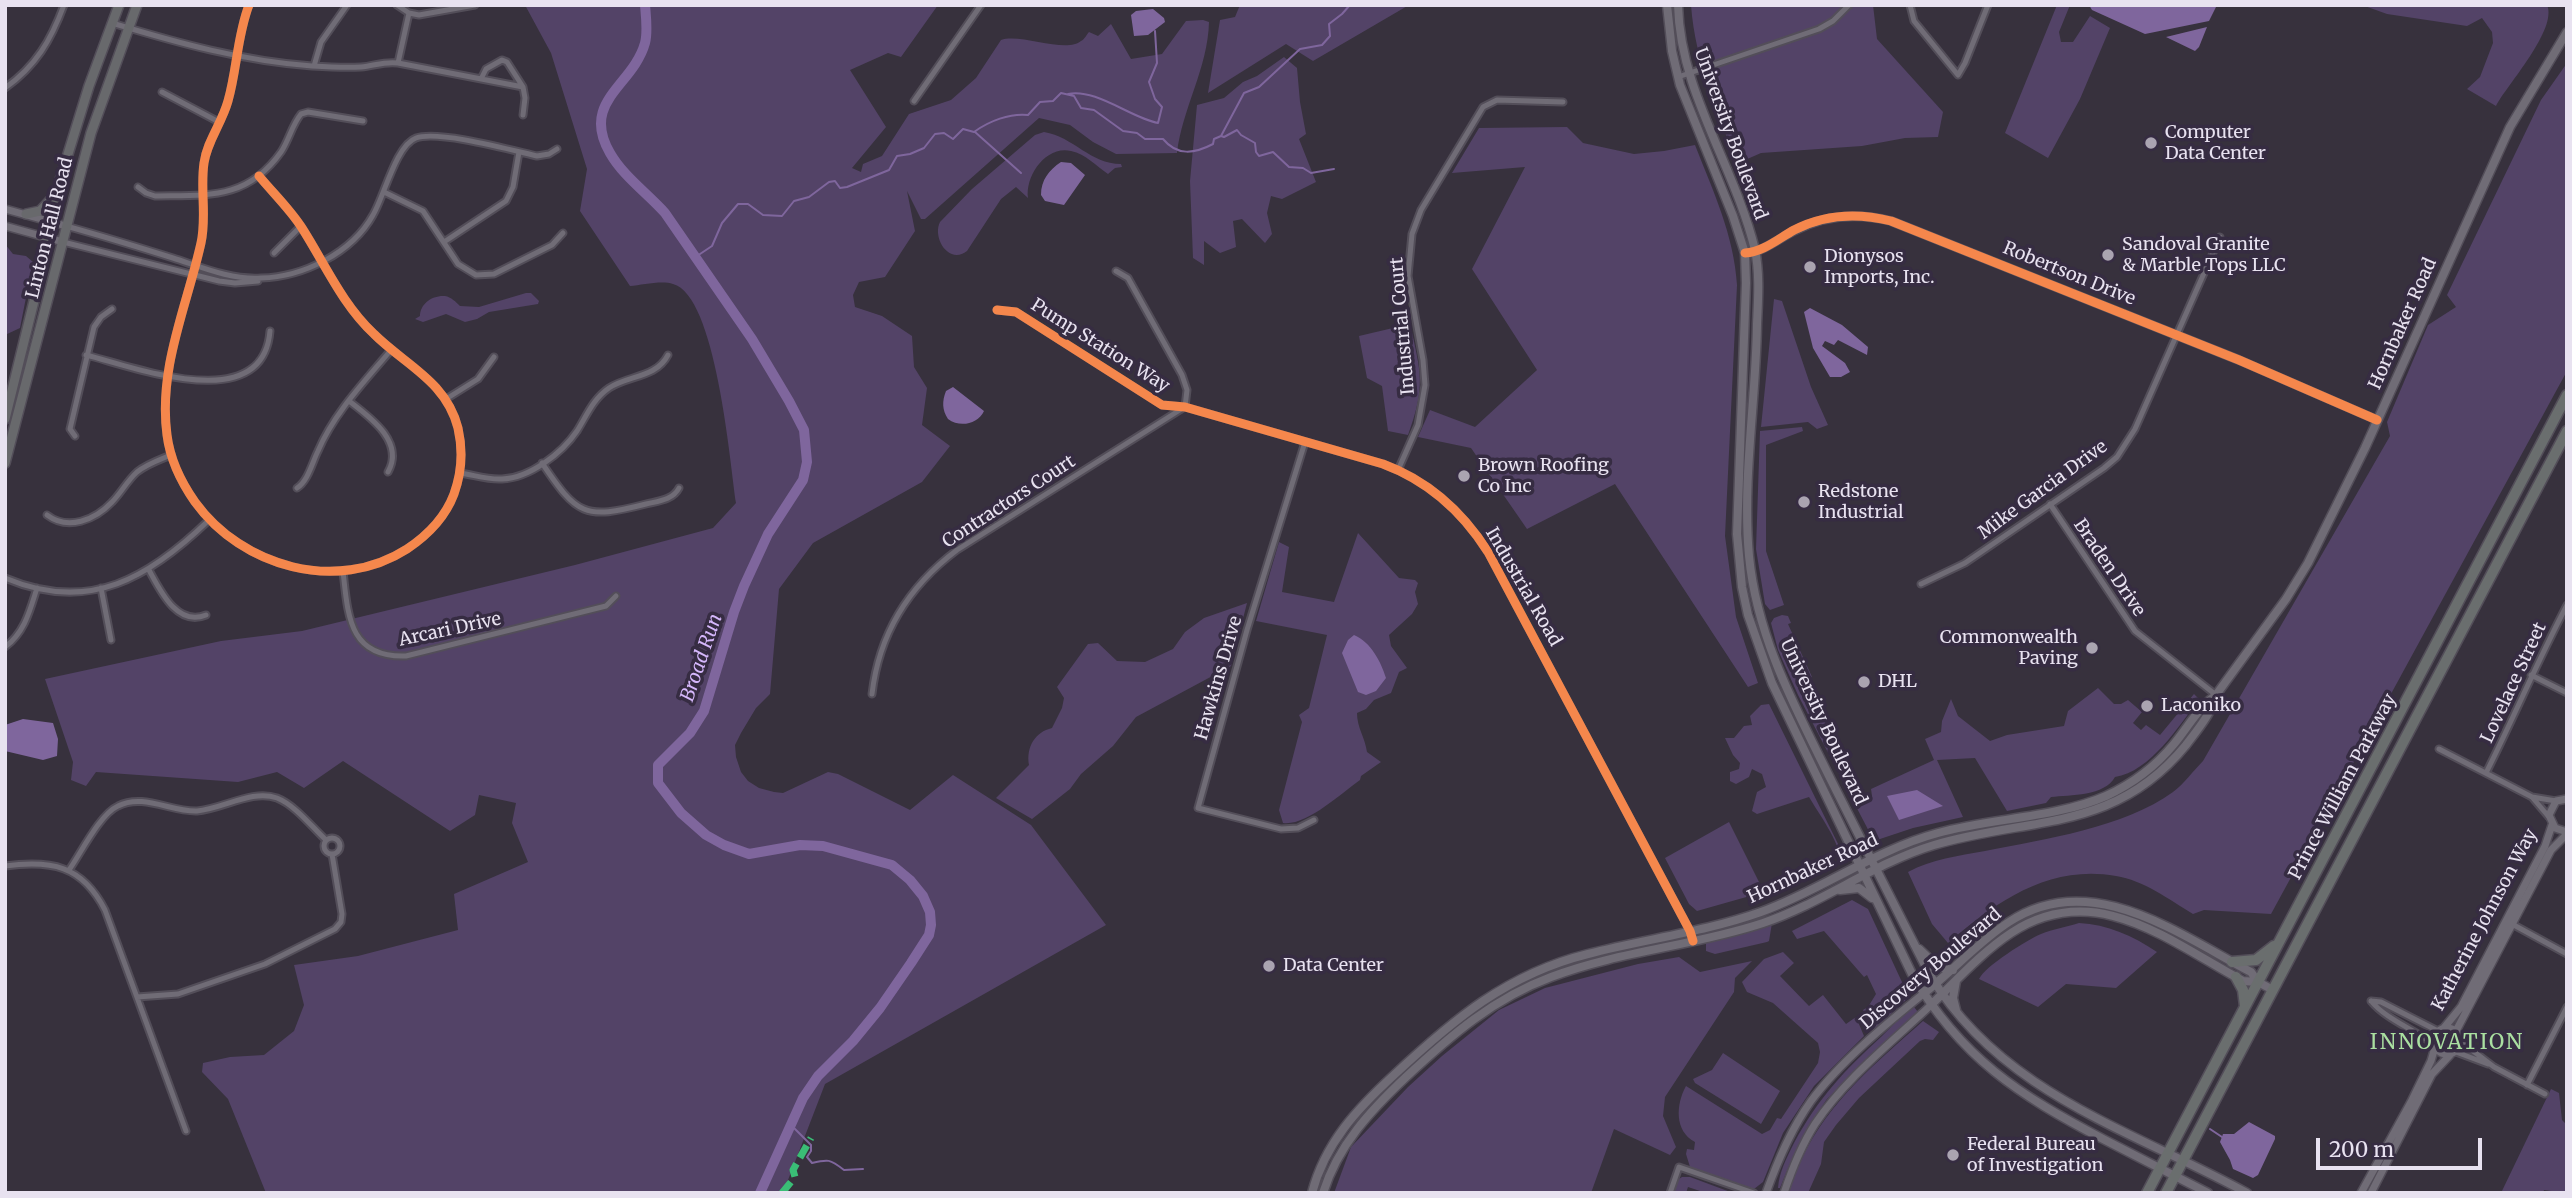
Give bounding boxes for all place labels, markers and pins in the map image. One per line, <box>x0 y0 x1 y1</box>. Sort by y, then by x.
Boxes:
place label: Computer Data Center <box>2165 122 2266 164</box>
marker: Computer Data Center <box>2143 135 2159 151</box>
place label: Sandoval Granite & Marble Tops LLC <box>2122 234 2286 276</box>
place label: Dionysos Imports, Inc. <box>1824 246 1935 288</box>
marker: Sandoval Granite & Marble Tops LLC <box>2100 247 2116 263</box>
marker: Dionysos Imports, Inc. <box>1802 259 1818 275</box>
place label: Brown Roofing Co Inc <box>1478 455 1609 498</box>
marker: Brown Roofing Co Inc <box>1456 468 1472 484</box>
place label: Redstone Industrial <box>1818 481 1904 524</box>
marker: Redstone Industrial <box>1796 494 1812 510</box>
place label: Commonwealth Paving <box>1940 627 2078 670</box>
marker: Commonwealth Paving <box>2084 640 2100 656</box>
place label: DHL <box>1878 671 1917 693</box>
marker: DHL <box>1856 674 1872 690</box>
place label: Laconiko <box>2161 695 2241 717</box>
marker: Laconiko <box>2139 698 2155 714</box>
place label: Data Center <box>1283 955 1384 977</box>
marker: Data Center <box>1261 958 1277 974</box>
place label: Federal Bureau of Investigation <box>1967 1134 2103 1176</box>
marker: Federal Bureau of Investigation <box>1945 1147 1961 1163</box>

